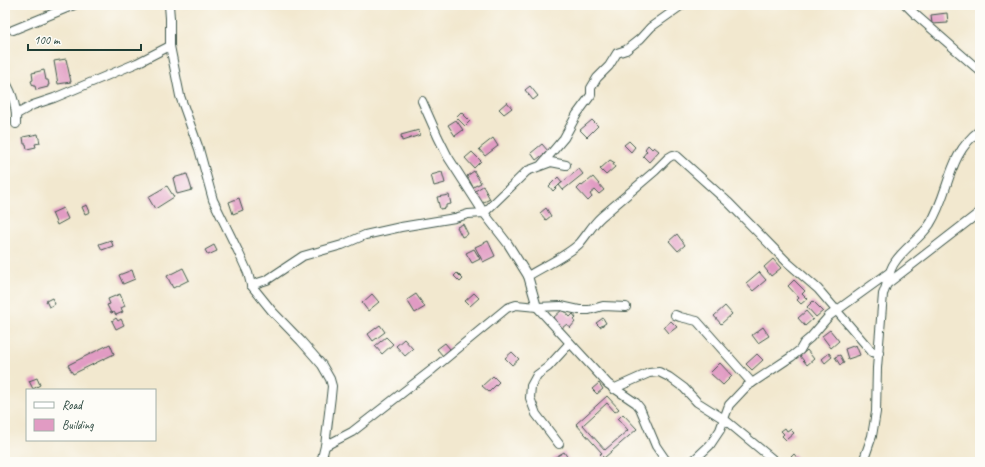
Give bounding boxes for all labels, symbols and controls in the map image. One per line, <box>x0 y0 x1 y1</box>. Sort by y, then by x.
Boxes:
scale bar <box>28 26 141 52</box>
text: 100 m <box>34 32 61 48</box>
legend <box>26 389 156 441</box>
text: Road <box>62 397 84 413</box>
text: Building <box>62 417 94 433</box>

